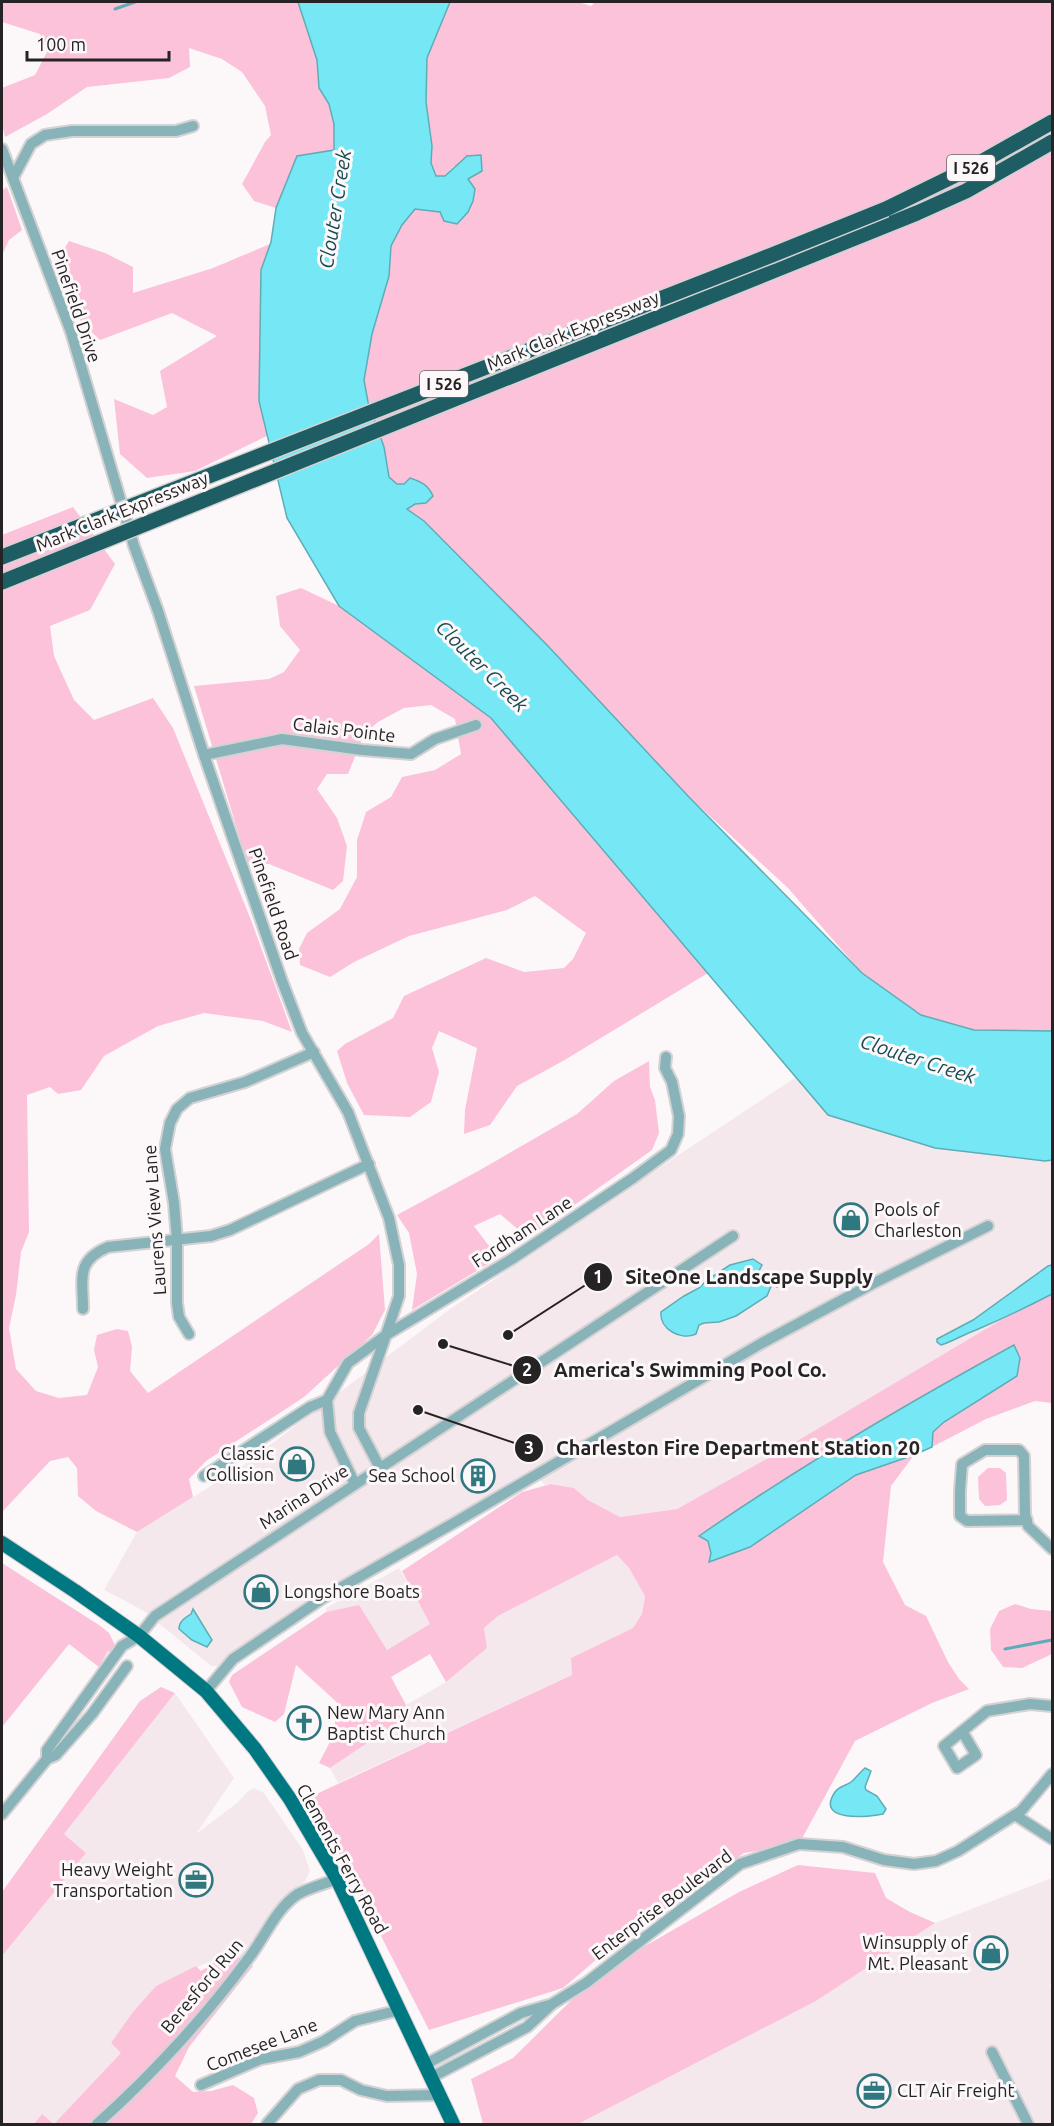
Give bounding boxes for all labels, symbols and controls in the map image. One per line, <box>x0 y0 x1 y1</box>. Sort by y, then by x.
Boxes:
scale bar <box>27 24 170 62</box>
text: 100 m <box>36 34 86 54</box>
water label: Clouter Creek <box>314 147 355 270</box>
road number: I 526 <box>947 155 995 181</box>
street label: Pinefield Drive <box>48 246 106 365</box>
street label: Mark Clark Expressway <box>484 286 662 374</box>
road number: I 526 <box>420 371 468 397</box>
street label: Mark Clark Expressway <box>33 467 211 555</box>
water label: Clouter Creek <box>432 615 533 717</box>
street label: Calais Pointe <box>292 713 397 745</box>
street label: Pinefield Road <box>245 845 303 962</box>
water label: Clouter Creek <box>857 1029 980 1088</box>
street label: Laurens View Lane <box>139 1144 169 1296</box>
street label: Fordham Lane <box>468 1191 575 1271</box>
place label: Pools of Charleston <box>874 1199 962 1240</box>
shop icon: Pools of Charleston <box>833 1202 869 1238</box>
callout: SiteOne Landscape Supply <box>583 1258 885 1296</box>
text: SiteOne Landscape Supply <box>625 1265 873 1288</box>
text: 1 <box>593 1266 603 1286</box>
callout: America's Swimming Pool Co. <box>512 1351 839 1389</box>
text: America's Swimming Pool Co. <box>554 1358 826 1381</box>
text: 2 <box>522 1359 532 1379</box>
callout: Charleston Fire Department Station 20 <box>514 1429 932 1467</box>
text: Charleston Fire Department Station 20 <box>556 1436 920 1459</box>
text: 3 <box>524 1437 534 1457</box>
place label: Classic Collision <box>206 1443 274 1484</box>
shop icon: Classic Collision <box>279 1446 315 1482</box>
building icon: Sea School <box>460 1458 496 1494</box>
street label: Marina Drive <box>255 1460 352 1532</box>
place label: Sea School <box>368 1465 455 1485</box>
shop icon: Longshore Boats <box>243 1574 279 1610</box>
place label: Longshore Boats <box>284 1581 420 1601</box>
place label: New Mary Ann Baptist Church <box>327 1702 446 1743</box>
church icon: New Mary Ann Baptist Church <box>286 1705 322 1741</box>
street label: Clements Ferry Road <box>293 1780 392 1937</box>
street label: Enterprise Boulevard <box>587 1845 735 1963</box>
place label: Heavy Weight Transportation <box>53 1859 173 1900</box>
office icon: Heavy Weight Transportation <box>178 1862 214 1898</box>
place label: Winsupply of Mt. Pleasant <box>862 1932 968 1973</box>
street label: Beresford Run <box>156 1934 246 2036</box>
shop icon: Winsupply of Mt. Pleasant <box>973 1935 1009 1971</box>
street label: Comesee Lane <box>203 2014 320 2074</box>
office icon: CLT Air Freight <box>856 2073 892 2109</box>
place label: CLT Air Freight <box>897 2080 1015 2100</box>

